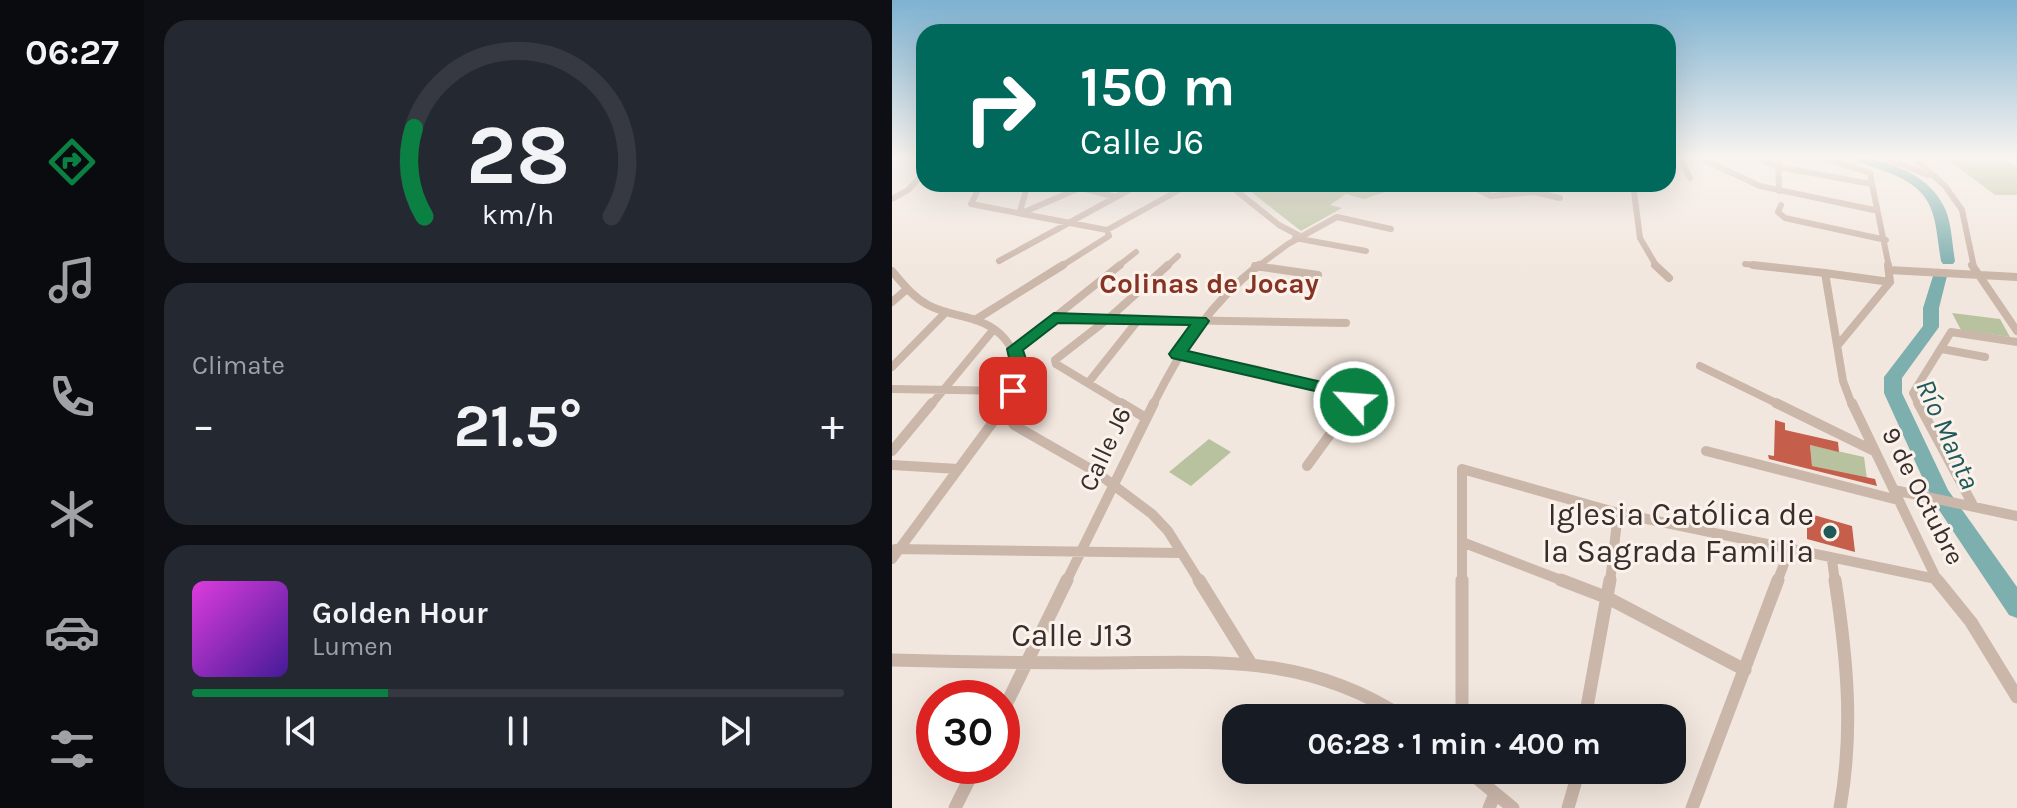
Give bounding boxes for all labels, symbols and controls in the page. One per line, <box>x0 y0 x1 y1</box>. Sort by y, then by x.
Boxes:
text: 06:27 <box>25 31 119 73</box>
text: 150 m <box>1080 54 1235 119</box>
icon: right <box>948 56 1052 160</box>
text: 28 <box>466 107 570 204</box>
text: Calle J6 <box>1080 121 1204 163</box>
icon: directions <box>44 134 100 190</box>
text: km/h <box>482 199 554 232</box>
icon: music <box>44 252 100 308</box>
district label: Colinas de Jocay <box>1099 267 1319 300</box>
text: Climate <box>192 350 285 381</box>
pin <box>979 357 1047 425</box>
position arrow <box>1312 360 1396 444</box>
icon: phone <box>44 369 100 425</box>
icon: arrive <box>991 369 1035 413</box>
water label: Río Manta <box>1909 374 1987 494</box>
text: 21.5° <box>454 391 582 461</box>
text: − <box>192 400 215 451</box>
text: + <box>821 400 844 451</box>
street label: Calle J6 <box>1072 402 1138 496</box>
street label: 9 de Octubre <box>1875 422 1971 570</box>
icon: climate <box>44 486 100 542</box>
place label: Iglesia Católica de la Sagrada Familia <box>1542 496 1814 570</box>
marker: Iglesia Católica de la Sagrada Familia <box>1821 523 1839 541</box>
text: Golden Hour <box>312 595 488 631</box>
icon: car <box>44 604 100 660</box>
street label: Calle J13 <box>1011 617 1133 654</box>
text: Lumen <box>312 631 393 662</box>
speed limit sign: 30 <box>916 680 1020 784</box>
icon: previous <box>279 709 323 753</box>
icon: pause <box>496 709 540 753</box>
icon: next <box>713 709 757 753</box>
icon: filters <box>44 721 100 777</box>
text: 06:28 · 1 min · 400 m <box>1307 726 1601 762</box>

